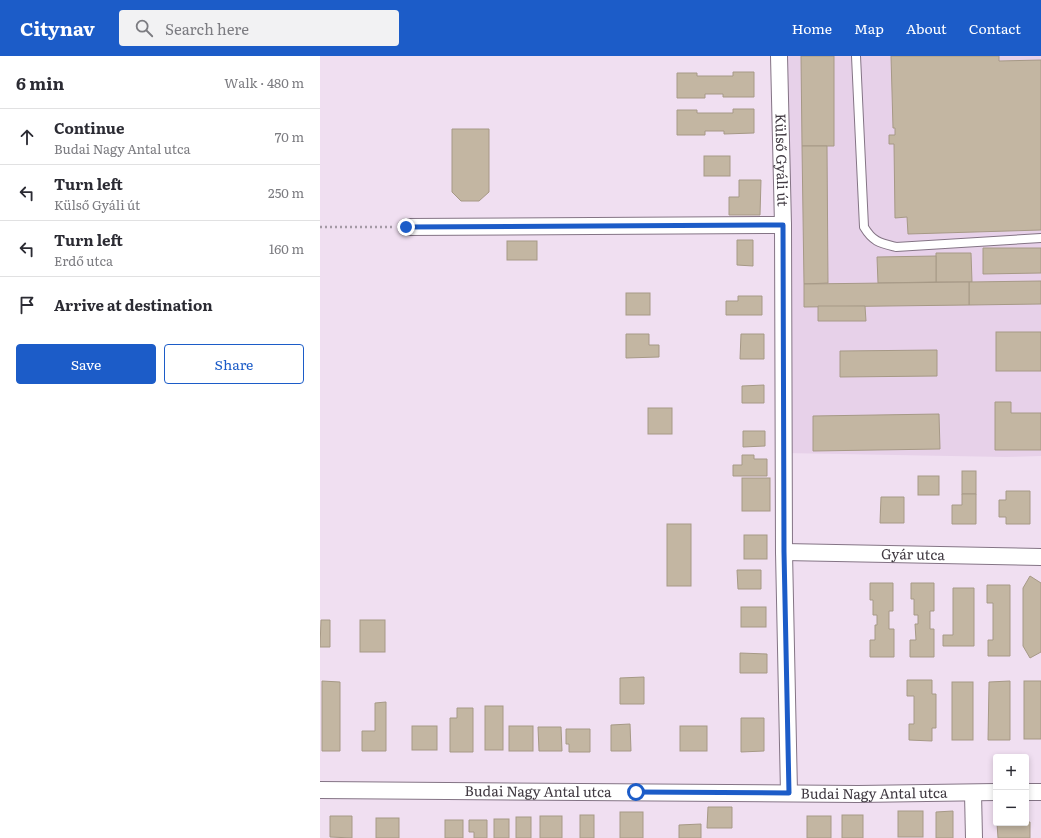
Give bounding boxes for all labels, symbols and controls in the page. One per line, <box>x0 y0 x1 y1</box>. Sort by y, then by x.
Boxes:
search box <box>119 10 399 46</box>
text: Citynav <box>20 14 95 42</box>
icon: search <box>133 17 155 39</box>
text: Search here <box>165 17 249 40</box>
text: Home <box>792 18 832 38</box>
text: Map <box>854 18 884 38</box>
text: About <box>906 18 947 38</box>
text: Contact <box>969 18 1021 38</box>
text: 6 min <box>16 70 64 95</box>
text: Walk · 480 m <box>224 73 304 92</box>
street label: Külső Gyáli út <box>771 113 794 207</box>
text: Continue <box>54 116 124 139</box>
icon: ahead <box>16 126 38 148</box>
text: 70 m <box>275 127 304 146</box>
text: Budai Nagy Antal utca <box>54 139 190 158</box>
text: Turn left <box>54 172 123 195</box>
icon: left <box>16 182 38 204</box>
text: 250 m <box>268 183 304 202</box>
text: Külső Gyáli út <box>54 195 140 214</box>
route end <box>397 218 415 236</box>
text: Turn left <box>54 228 123 251</box>
icon: left <box>16 238 38 260</box>
text: 160 m <box>269 239 304 258</box>
text: Erdő utca <box>54 251 113 270</box>
text: Arrive at destination <box>54 293 213 316</box>
icon: arrive <box>16 294 38 316</box>
button: Save <box>16 344 156 384</box>
button: Share <box>164 344 304 384</box>
street label: Gyár utca <box>881 543 945 564</box>
map controls <box>993 754 1029 826</box>
button: + <box>993 754 1029 790</box>
street label: Budai Nagy Antal utca <box>464 780 612 801</box>
street label: Budai Nagy Antal utca <box>800 782 948 803</box>
route start <box>627 783 645 801</box>
button: − <box>993 790 1029 826</box>

